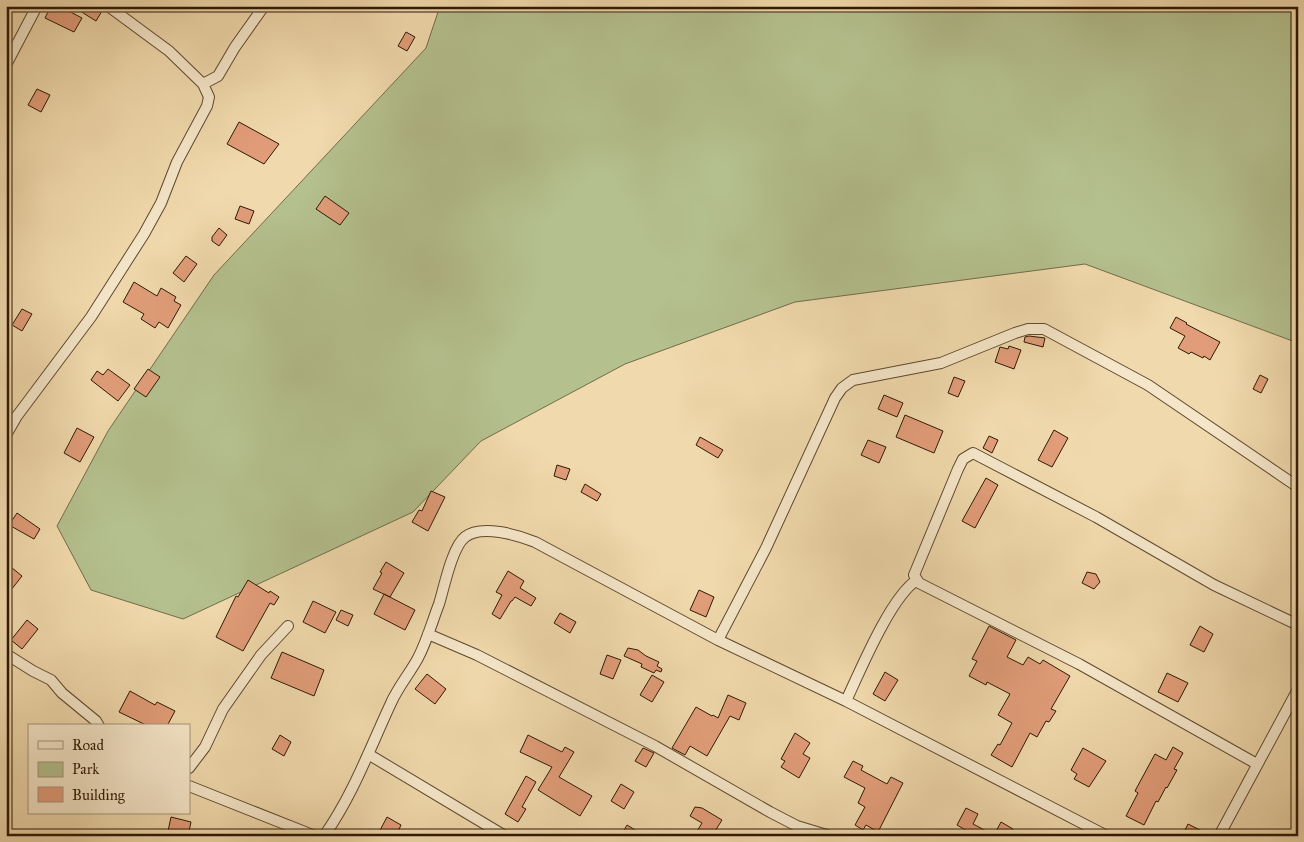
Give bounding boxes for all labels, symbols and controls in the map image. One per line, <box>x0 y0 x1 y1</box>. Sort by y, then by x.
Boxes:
legend <box>28 724 190 814</box>
text: Road <box>72 736 104 754</box>
text: Park <box>72 760 99 778</box>
text: Building <box>72 786 126 804</box>

